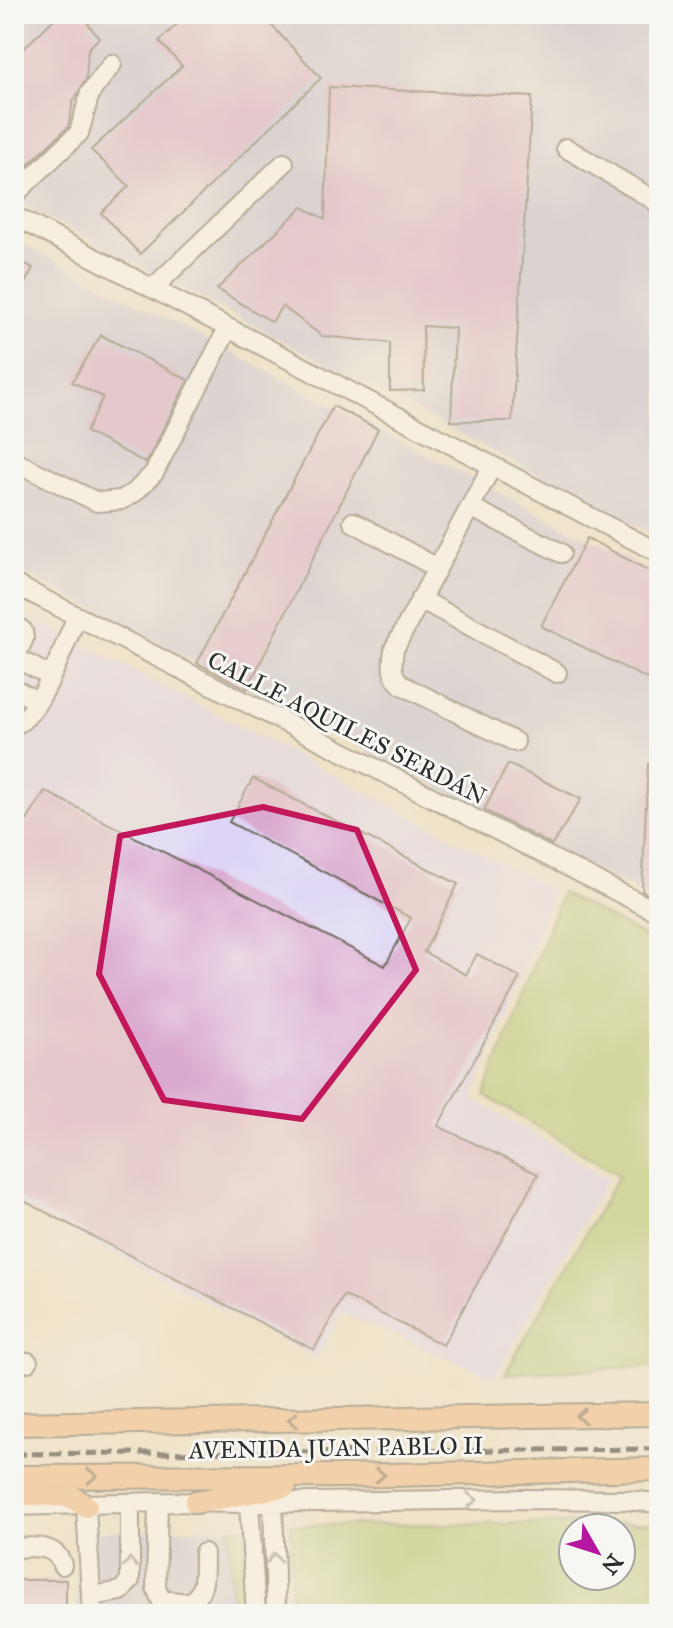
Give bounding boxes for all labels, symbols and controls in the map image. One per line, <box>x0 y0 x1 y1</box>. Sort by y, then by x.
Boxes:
street label: CALLE AQUILES SERDÁN <box>203 645 491 811</box>
one-way arrow <box>574 1407 587 1424</box>
one-way arrow <box>286 1411 299 1429</box>
street label: AVENIDA JUAN PABLO II <box>187 1430 484 1466</box>
one-way arrow <box>374 1466 387 1483</box>
one-way arrow <box>86 1468 99 1485</box>
one-way arrow <box>466 1491 479 1509</box>
north arrow <box>557 1512 637 1592</box>
text: N <box>596 1549 629 1580</box>
one-way arrow <box>266 1551 283 1564</box>
one-way arrow <box>121 1556 138 1569</box>

